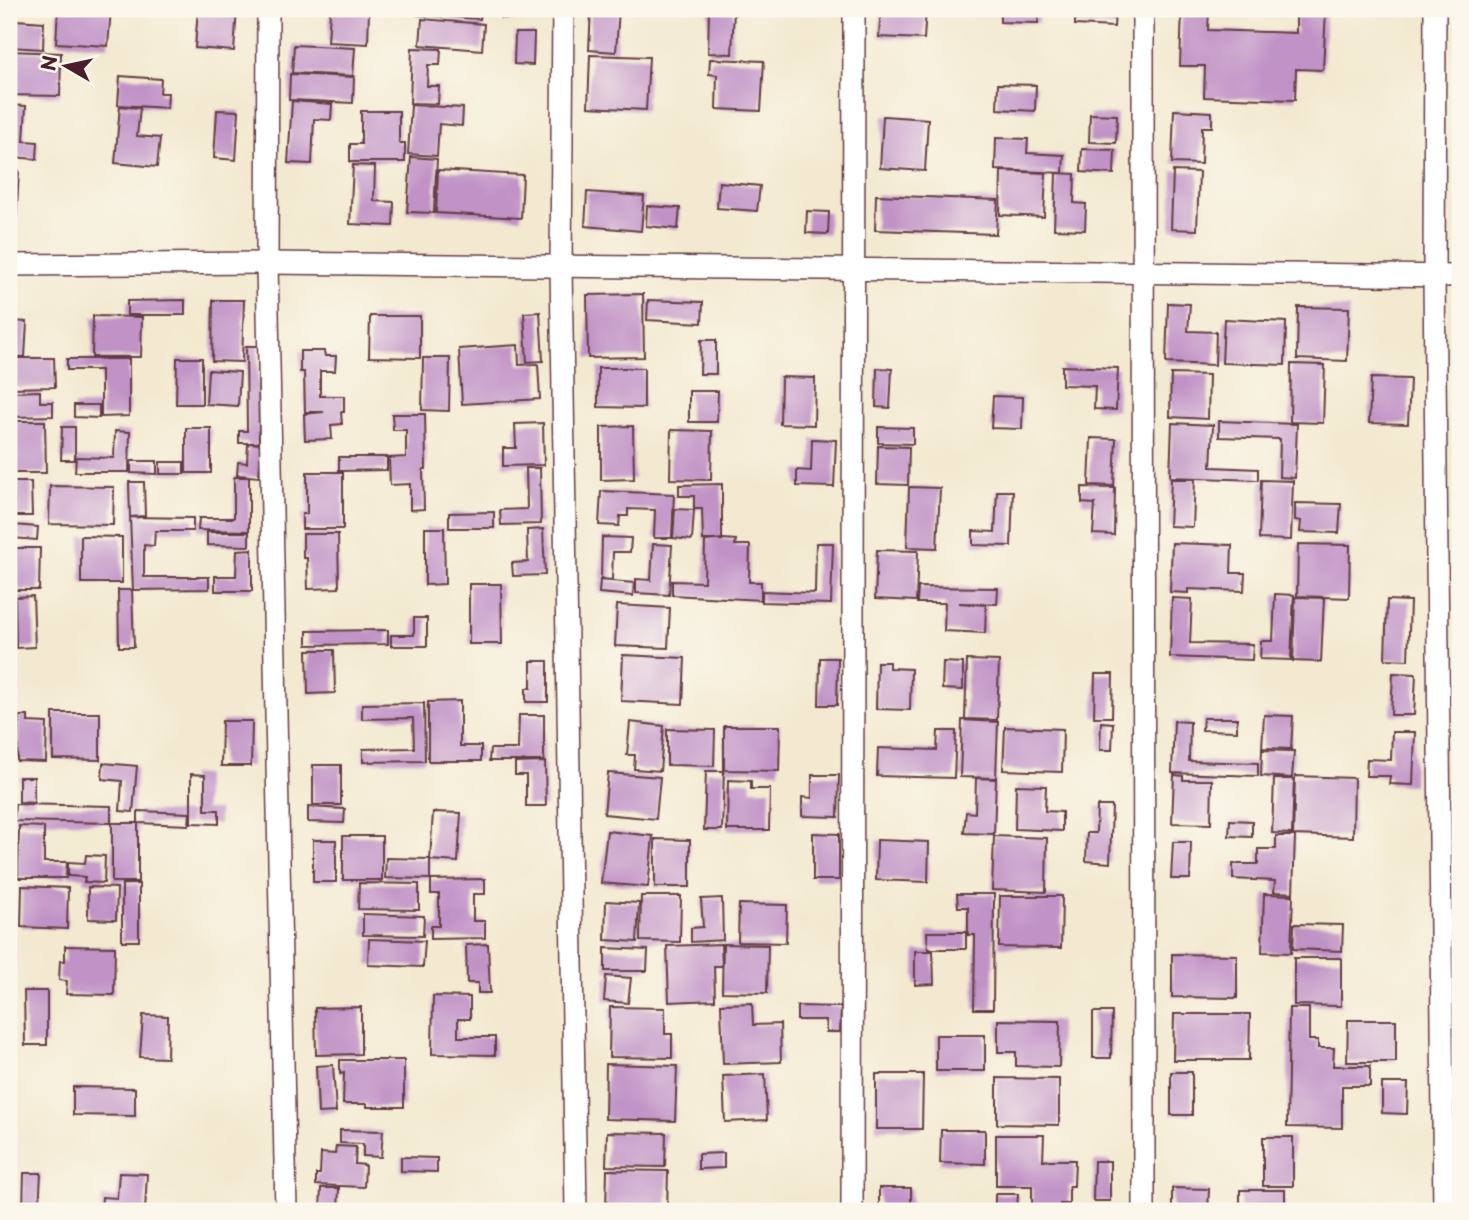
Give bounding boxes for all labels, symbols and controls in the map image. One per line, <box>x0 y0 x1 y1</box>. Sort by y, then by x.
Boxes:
north arrow <box>32 32 102 102</box>
text: N <box>33 54 63 73</box>

